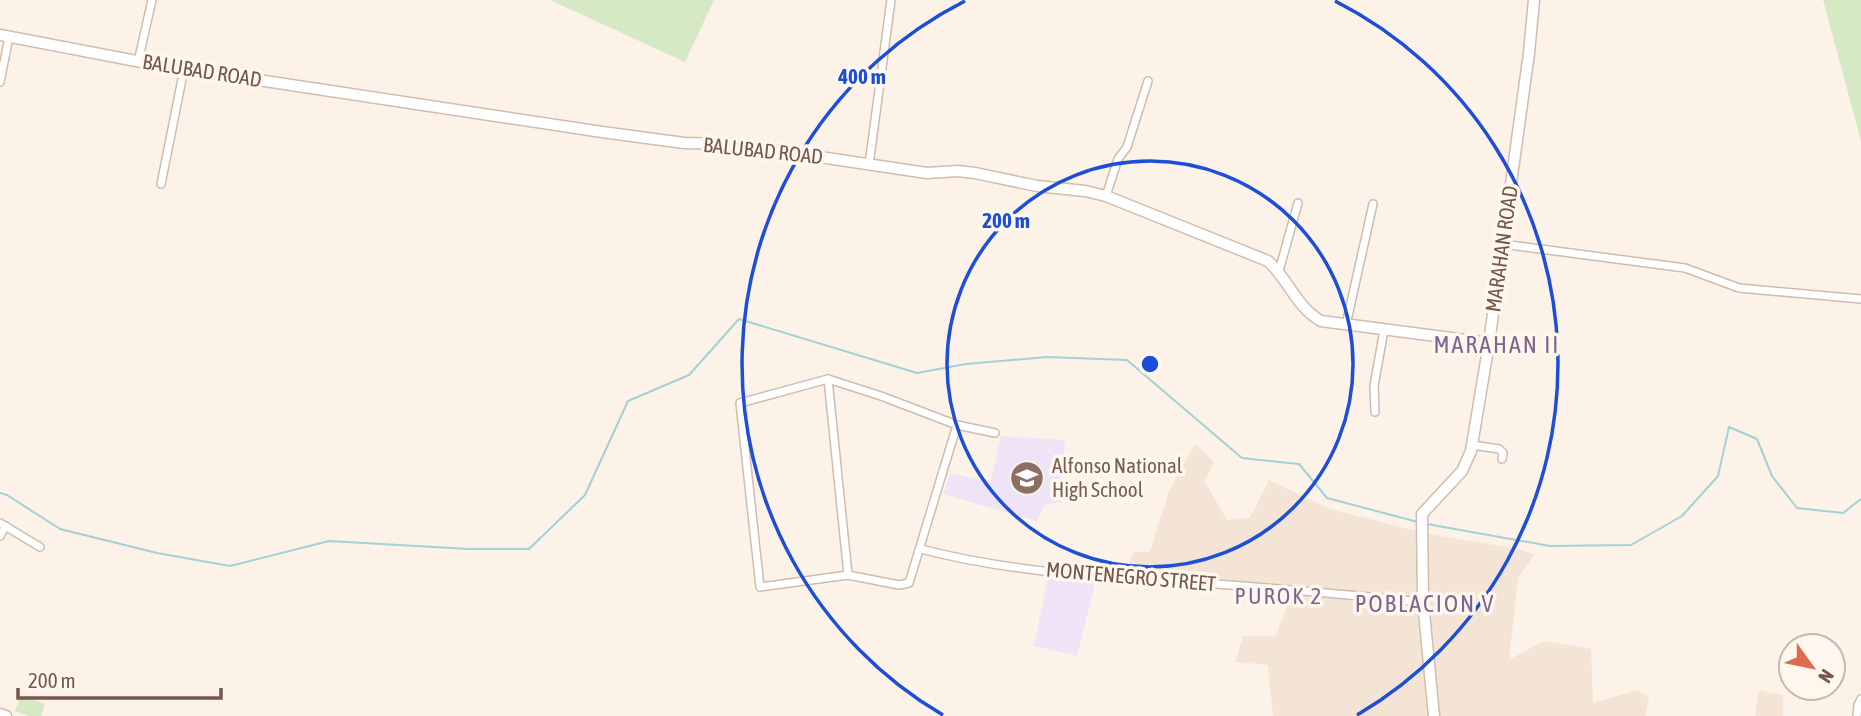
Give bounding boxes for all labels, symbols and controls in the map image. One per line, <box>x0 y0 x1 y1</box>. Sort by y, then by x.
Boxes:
street label: BALUBAD ROAD <box>141 49 263 91</box>
text: 400 m <box>837 64 886 88</box>
street label: BALUBAD ROAD <box>702 132 824 168</box>
street label: MARAHAN ROAD <box>1480 184 1522 314</box>
text: 200 m <box>982 208 1030 232</box>
district label: MARAHAN II <box>1434 331 1561 358</box>
centre of rings <box>1138 352 1162 376</box>
place label: Alfonso National High School <box>1052 453 1183 501</box>
school or university icon: Alfonso National High School <box>1008 459 1046 497</box>
street label: MONTENEGRO STREET <box>1045 557 1217 595</box>
district label: PUROK 2 <box>1235 583 1323 609</box>
district label: POBLACION V <box>1355 590 1495 617</box>
north arrow <box>1777 632 1847 702</box>
scale bar <box>18 656 220 700</box>
text: N <box>1814 666 1839 687</box>
text: 200 m <box>28 668 76 692</box>

